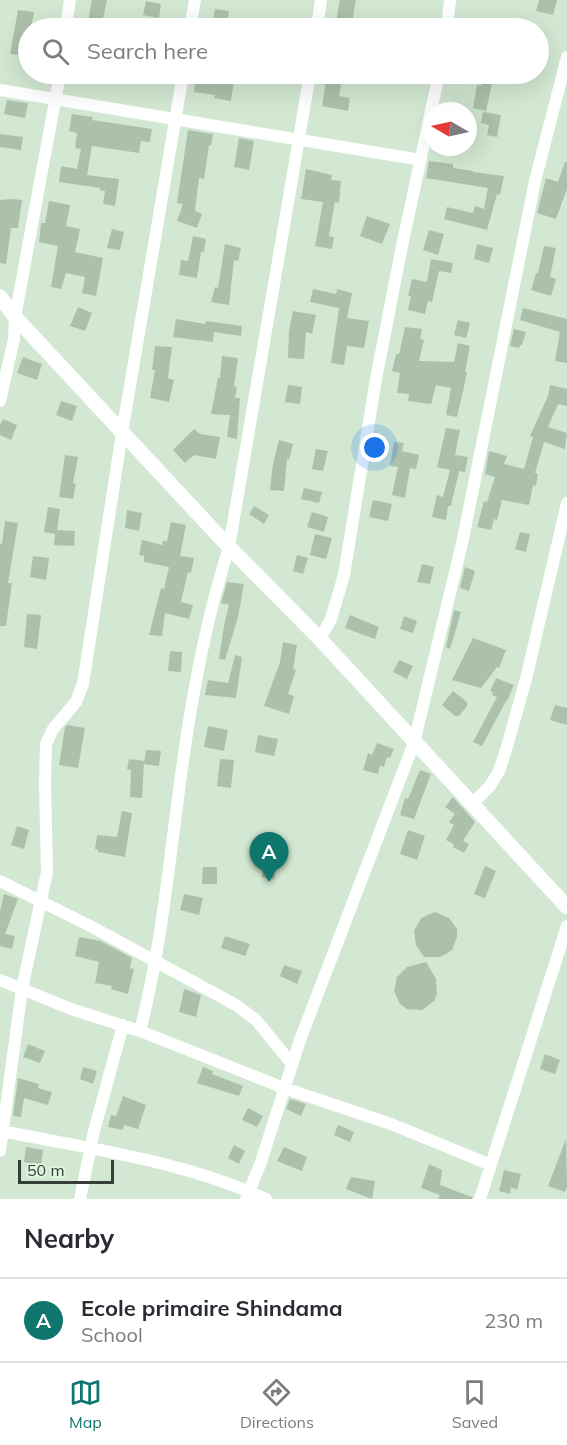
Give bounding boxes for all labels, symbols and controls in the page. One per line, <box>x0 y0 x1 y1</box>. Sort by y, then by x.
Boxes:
search box <box>18 18 549 84</box>
icon: search <box>39 35 72 68</box>
text: Search here <box>87 37 208 65</box>
north arrow <box>423 102 477 156</box>
your location <box>360 433 389 462</box>
pin: A <box>250 832 288 882</box>
scale bar <box>18 1157 114 1184</box>
text: 50 m <box>27 1160 64 1180</box>
text: Nearby <box>24 1222 114 1255</box>
text: Ecole primaire Shindama <box>81 1294 343 1322</box>
text: A <box>36 1308 51 1333</box>
text: 230 m <box>484 1308 543 1333</box>
text: School <box>81 1322 143 1347</box>
tab: Map <box>69 1376 102 1432</box>
tab: Directions <box>240 1376 314 1432</box>
tab: Saved <box>452 1376 498 1432</box>

